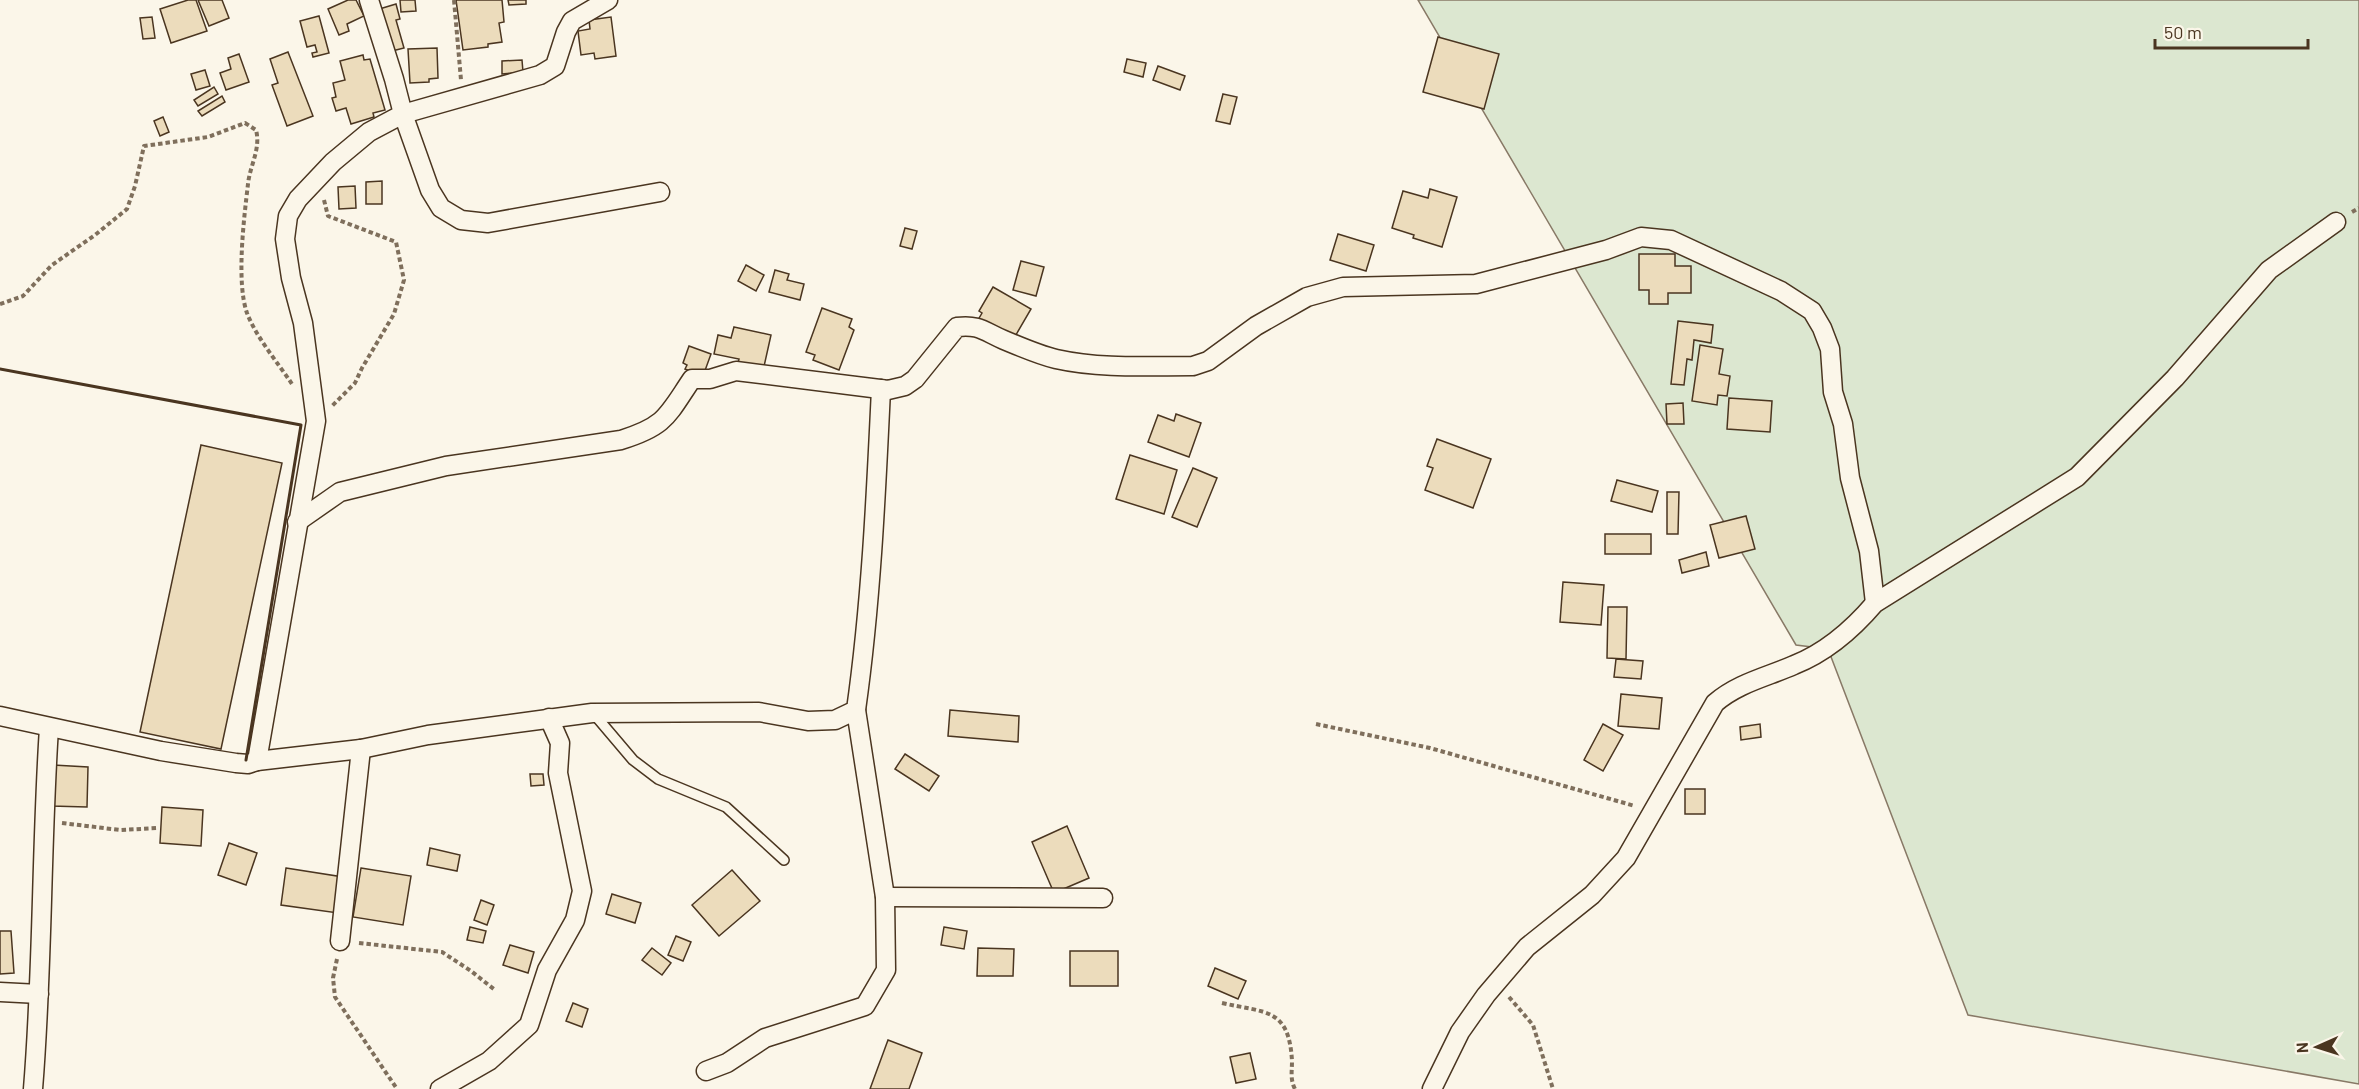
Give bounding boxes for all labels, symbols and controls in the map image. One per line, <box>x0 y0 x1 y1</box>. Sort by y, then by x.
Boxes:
scale bar <box>2155 12 2308 50</box>
text: 50 m <box>2164 21 2202 43</box>
north arrow <box>2287 1017 2347 1077</box>
text: N <box>2292 1042 2311 1054</box>

